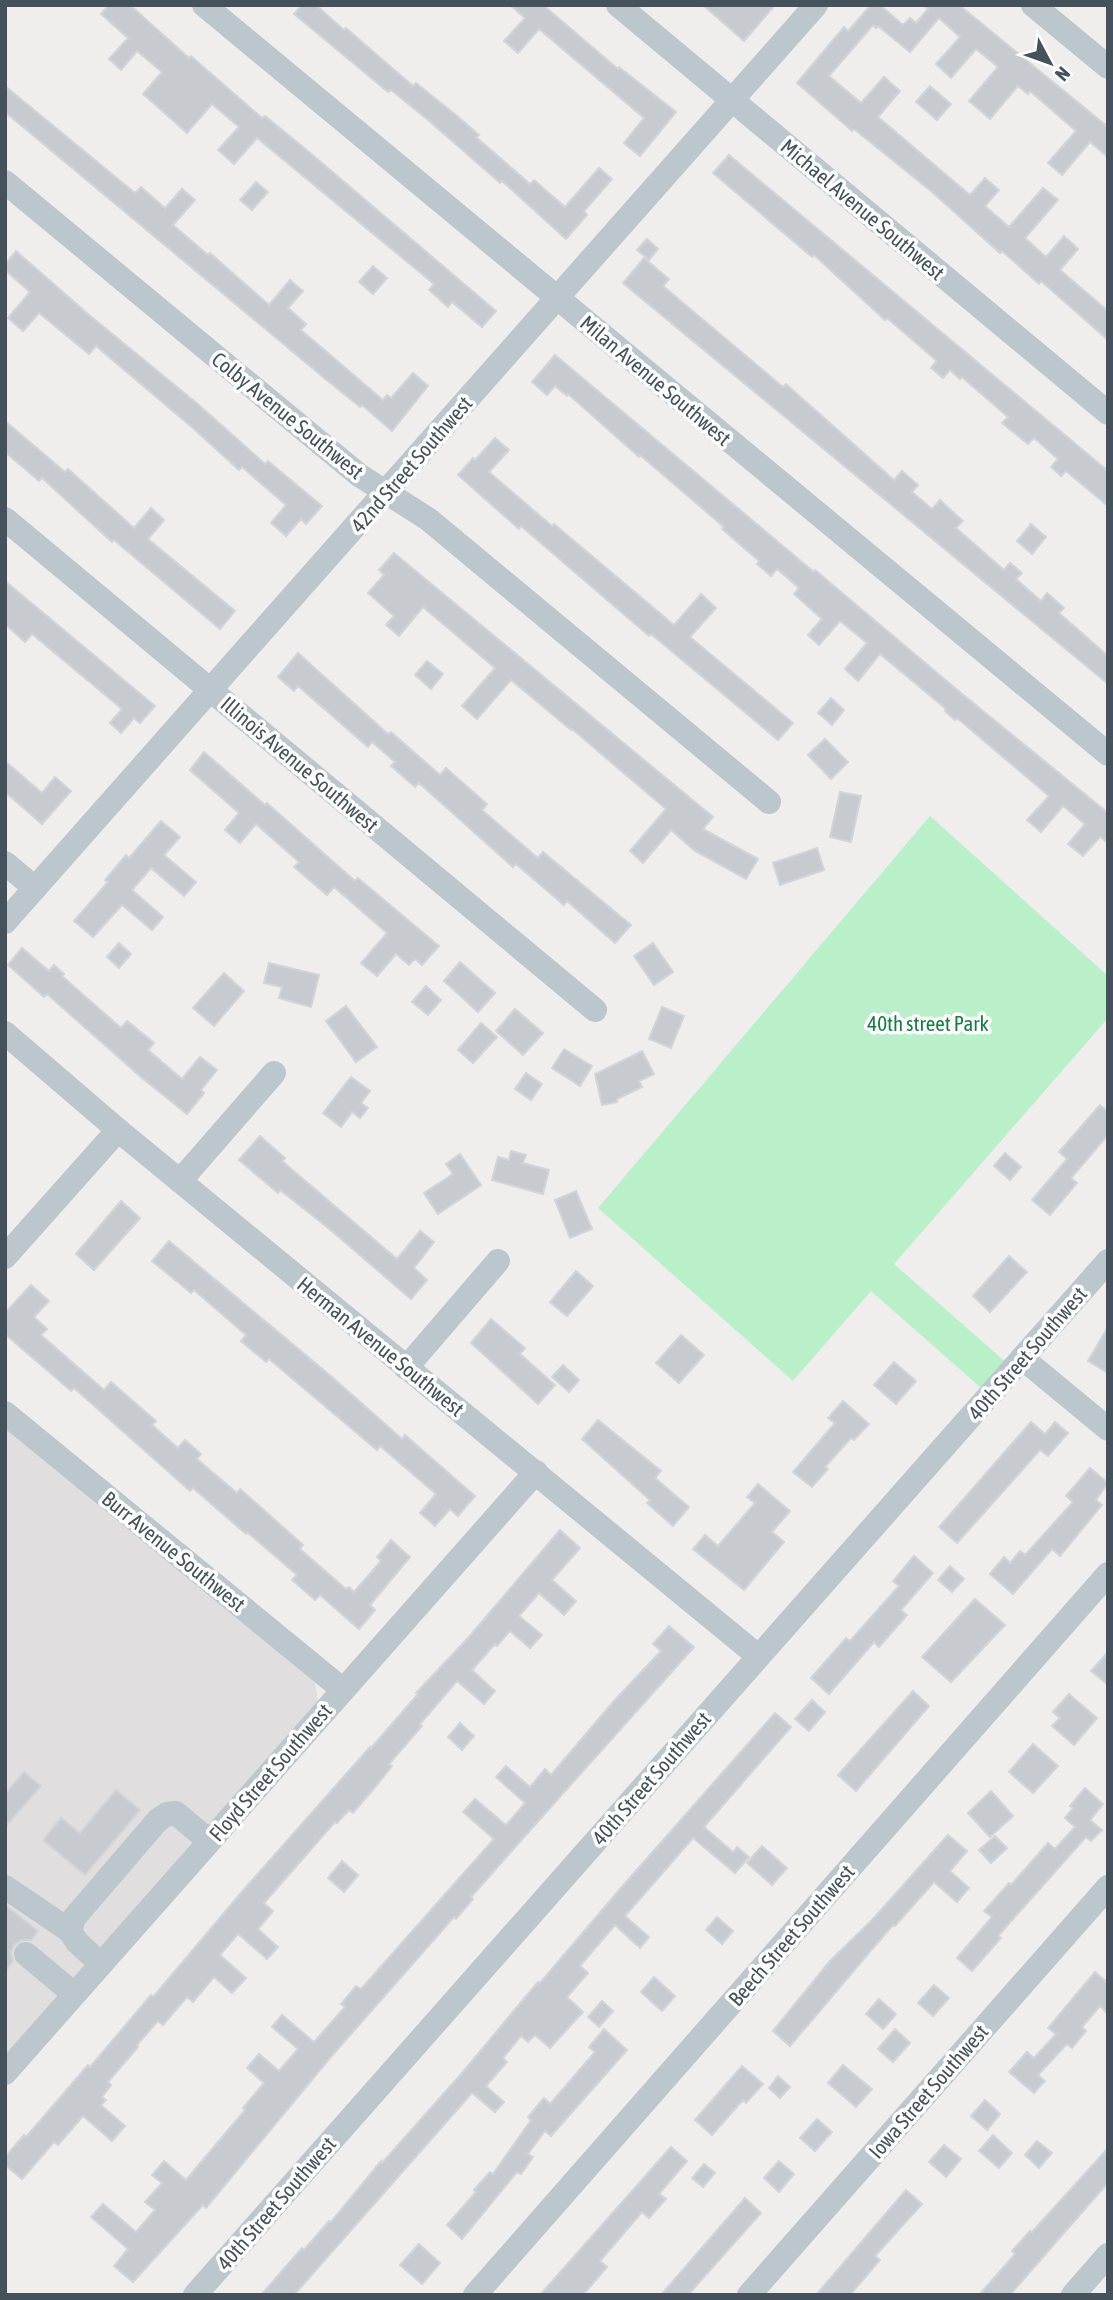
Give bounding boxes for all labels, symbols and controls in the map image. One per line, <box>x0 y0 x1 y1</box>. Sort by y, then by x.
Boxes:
north arrow <box>1015 28 1085 98</box>
text: N <box>1051 63 1075 86</box>
street label: Michael Avenue Southwest <box>776 134 950 284</box>
street label: Milan Avenue Southwest <box>576 310 736 450</box>
street label: Colby Avenue Southwest <box>208 347 368 483</box>
street label: 42nd Street Southwest <box>345 391 477 537</box>
street label: Illinois Avenue Southwest <box>216 691 384 837</box>
park label: 40th street Park <box>867 1011 989 1035</box>
street label: Herman Avenue Southwest <box>293 1271 469 1421</box>
street label: 40th Street Southwest <box>963 1282 1091 1424</box>
street label: Burr Avenue Southwest <box>98 1486 250 1616</box>
street label: Floyd Street Southwest <box>204 1698 336 1846</box>
street label: 40th Street Southwest <box>587 1707 715 1849</box>
street label: Beech Street Southwest <box>723 1860 859 2010</box>
street label: Iowa Street Southwest <box>863 2019 993 2163</box>
street label: 40th Street Southwest <box>212 2132 340 2274</box>

